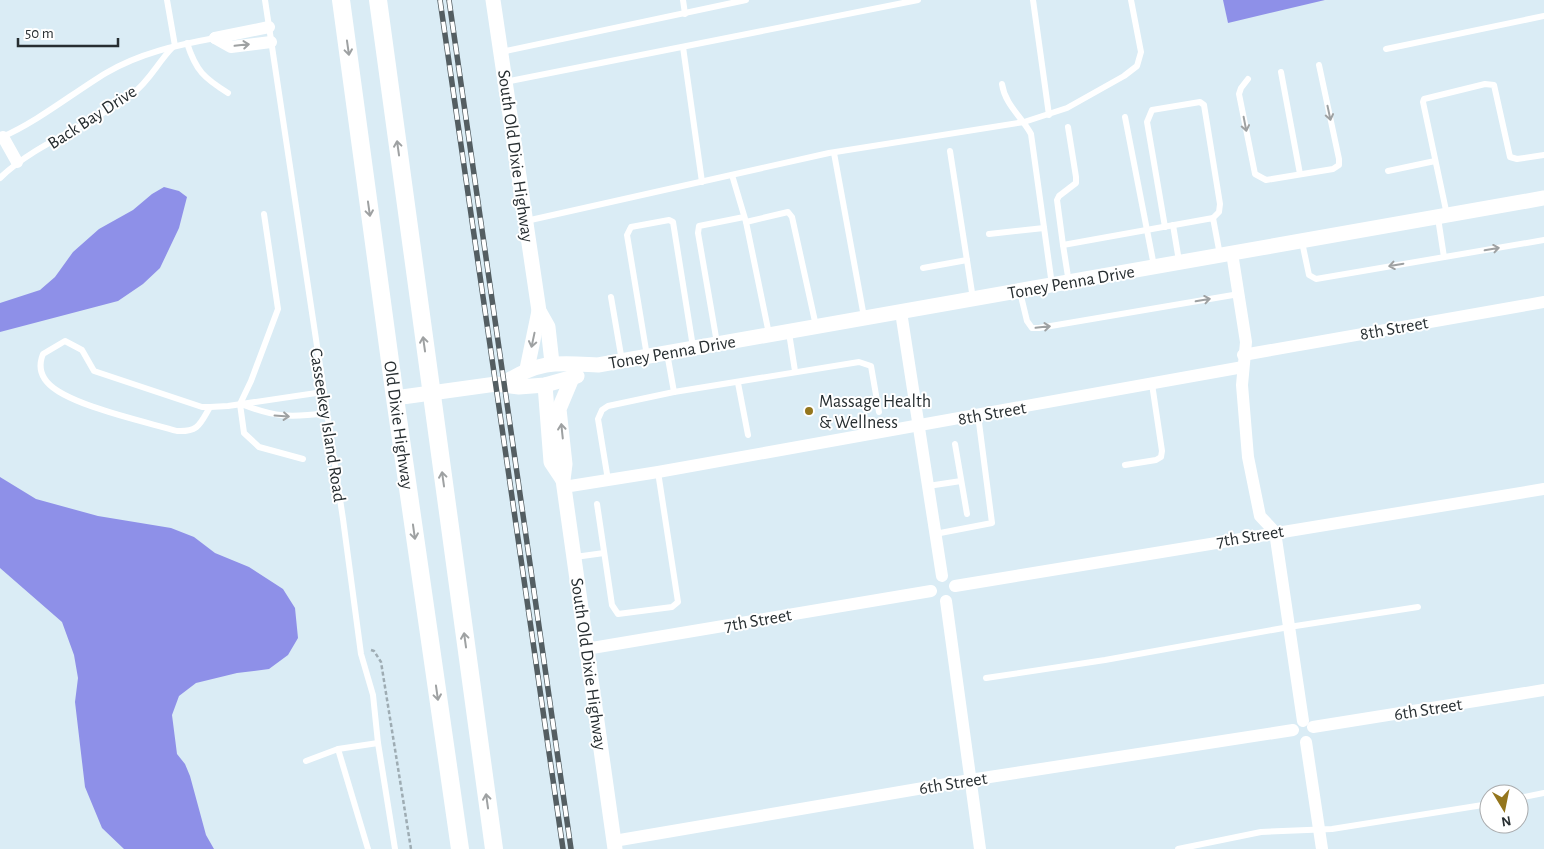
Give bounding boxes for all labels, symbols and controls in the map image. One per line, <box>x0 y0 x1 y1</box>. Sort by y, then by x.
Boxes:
scale bar <box>18 15 118 47</box>
text: 50 m <box>25 26 54 41</box>
one-way arrow <box>234 40 250 50</box>
one-way arrow <box>343 40 353 56</box>
street label: South Old Dixie Highway <box>494 69 536 244</box>
street label: Back Bay Drive <box>45 83 140 153</box>
one-way arrow <box>1325 104 1334 120</box>
one-way arrow <box>1241 116 1251 132</box>
one-way arrow <box>393 141 403 157</box>
one-way arrow <box>364 201 374 217</box>
one-way arrow <box>1484 244 1500 254</box>
one-way arrow <box>1389 261 1405 271</box>
street label: Toney Penna Drive <box>1006 263 1136 303</box>
one-way arrow <box>1195 295 1211 305</box>
street label: 8th Street <box>1359 314 1430 344</box>
one-way arrow <box>1035 322 1051 332</box>
one-way arrow <box>528 332 537 348</box>
street label: Toney Penna Drive <box>607 333 737 373</box>
one-way arrow <box>419 336 429 352</box>
street label: Casseekey Island Road <box>306 347 348 503</box>
street label: Old Dixie Highway <box>380 360 416 491</box>
place label: Massage Health & Wellness <box>819 393 931 432</box>
street label: 8th Street <box>957 399 1028 429</box>
marker: Massage Health & Wellness <box>803 405 815 417</box>
one-way arrow <box>274 411 290 420</box>
one-way arrow <box>557 424 567 440</box>
one-way arrow <box>438 471 448 487</box>
street label: 7th Street <box>1215 523 1285 551</box>
one-way arrow <box>409 524 419 540</box>
street label: South Old Dixie Highway <box>567 577 609 752</box>
street label: 7th Street <box>723 606 793 636</box>
one-way arrow <box>460 632 470 648</box>
one-way arrow <box>432 685 442 701</box>
street label: 6th Street <box>1393 696 1464 724</box>
street label: 6th Street <box>918 770 989 798</box>
north arrow <box>1479 784 1529 834</box>
one-way arrow <box>482 793 492 809</box>
text: N <box>1500 813 1512 829</box>

